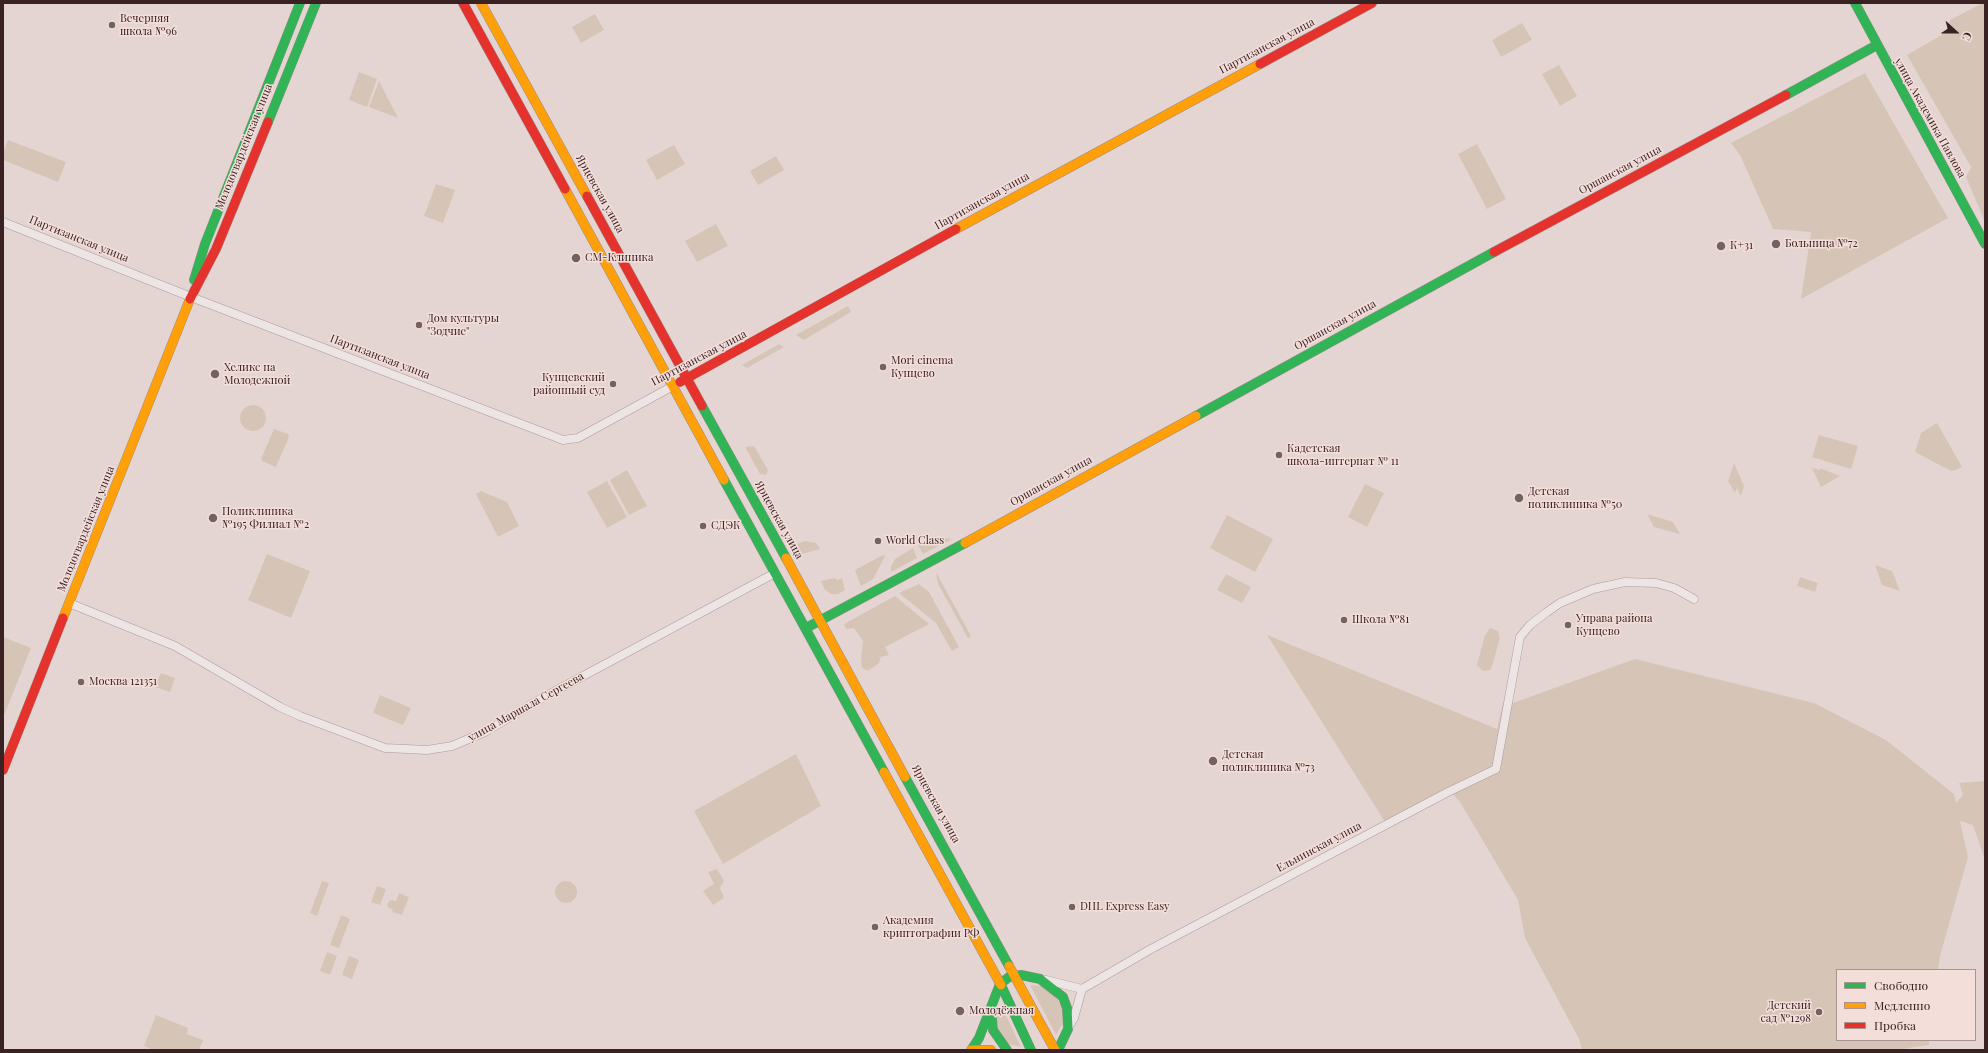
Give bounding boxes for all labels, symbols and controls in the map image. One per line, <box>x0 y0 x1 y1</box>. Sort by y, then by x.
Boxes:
place label: Вечерняя школа №96 <box>120 12 177 38</box>
north arrow <box>1936 12 1976 52</box>
street label: Партизанская улица <box>1217 15 1317 77</box>
marker: Вечерняя школа №96 <box>107 20 117 30</box>
text: С <box>1959 30 1976 43</box>
street label: улица Академика Павлова <box>1892 56 1968 180</box>
street label: Молодогвардейская улица <box>213 82 275 212</box>
street label: Оршанская улица <box>1577 143 1663 197</box>
street label: Ярцевская улица <box>573 153 627 235</box>
street label: Партизанская улица <box>932 170 1032 232</box>
street label: Партизанская улица <box>27 213 131 265</box>
place label: Больница №72 <box>1785 237 1858 251</box>
marker: Больница №72 <box>1770 238 1782 250</box>
place label: К+31 <box>1730 239 1753 253</box>
marker: К+31 <box>1715 240 1727 252</box>
place label: СМ-Клиника <box>585 251 653 265</box>
marker: СМ-Клиника <box>570 252 582 264</box>
street label: Оршанская улица <box>1292 297 1378 353</box>
place label: Дом культуры "Зодчие" <box>427 312 499 338</box>
marker: Дом культуры "Зодчие" <box>414 320 424 330</box>
street label: Партизанская улица <box>649 327 749 389</box>
street label: Партизанская улица <box>328 332 432 382</box>
place label: Mori cinema Кунцево <box>891 354 953 380</box>
place label: Хеликс на Молодежной <box>224 361 290 387</box>
marker: Mori cinema Кунцево <box>878 362 888 372</box>
marker: Хеликс на Молодежной <box>209 368 221 380</box>
place label: Кунцевский районный суд <box>533 371 605 397</box>
marker: Кунцевский районный суд <box>608 379 618 389</box>
place label: Кадетская школа-интернат № 11 <box>1287 442 1399 468</box>
marker: Кадетская школа-интернат № 11 <box>1274 450 1284 460</box>
street label: Оршанская улица <box>1008 453 1094 509</box>
street label: Молодогвардейская улица <box>55 464 117 594</box>
street label: Ярцевская улица <box>752 479 806 561</box>
place label: Детская поликлиника №50 <box>1528 485 1622 511</box>
marker: Детская поликлиника №50 <box>1513 492 1525 504</box>
place label: Поликлиника №195 Филиал №2 <box>222 505 309 531</box>
marker: Поликлиника №195 Филиал №2 <box>207 512 219 524</box>
place label: СДЭК <box>711 519 740 533</box>
marker: СДЭК <box>698 521 708 531</box>
place label: World Class <box>886 534 944 548</box>
marker: World Class <box>873 536 883 546</box>
place label: Управа района Кунцево <box>1576 612 1653 638</box>
place label: Школа №81 <box>1352 613 1409 627</box>
marker: Школа №81 <box>1339 615 1349 625</box>
marker: Управа района Кунцево <box>1563 620 1573 630</box>
street label: улица Маршала Сергеева <box>466 670 586 744</box>
place label: Москва 121351 <box>89 675 157 689</box>
marker: Москва 121351 <box>76 677 86 687</box>
place label: Детская поликлиника №73 <box>1222 748 1315 774</box>
marker: Детская поликлиника №73 <box>1207 755 1219 767</box>
street label: Ярцевская улица <box>909 763 963 845</box>
street label: Ельнинская улица <box>1274 819 1364 875</box>
place label: DHL Express Easy <box>1080 900 1170 914</box>
marker: DHL Express Easy <box>1067 902 1077 912</box>
place label: Академия криптографии РФ <box>883 914 979 940</box>
marker: Академия криптографии РФ <box>870 922 880 932</box>
legend <box>1836 969 1976 1041</box>
text: Свободно <box>1874 977 1928 993</box>
text: Медленно <box>1874 997 1930 1013</box>
place label: Детский сад №1298 <box>1760 999 1811 1025</box>
place label: Молодёжная <box>969 1004 1034 1018</box>
marker: Молодёжная <box>954 1005 966 1017</box>
marker: Детский сад №1298 <box>1814 1007 1824 1017</box>
text: Пробка <box>1874 1017 1916 1033</box>

